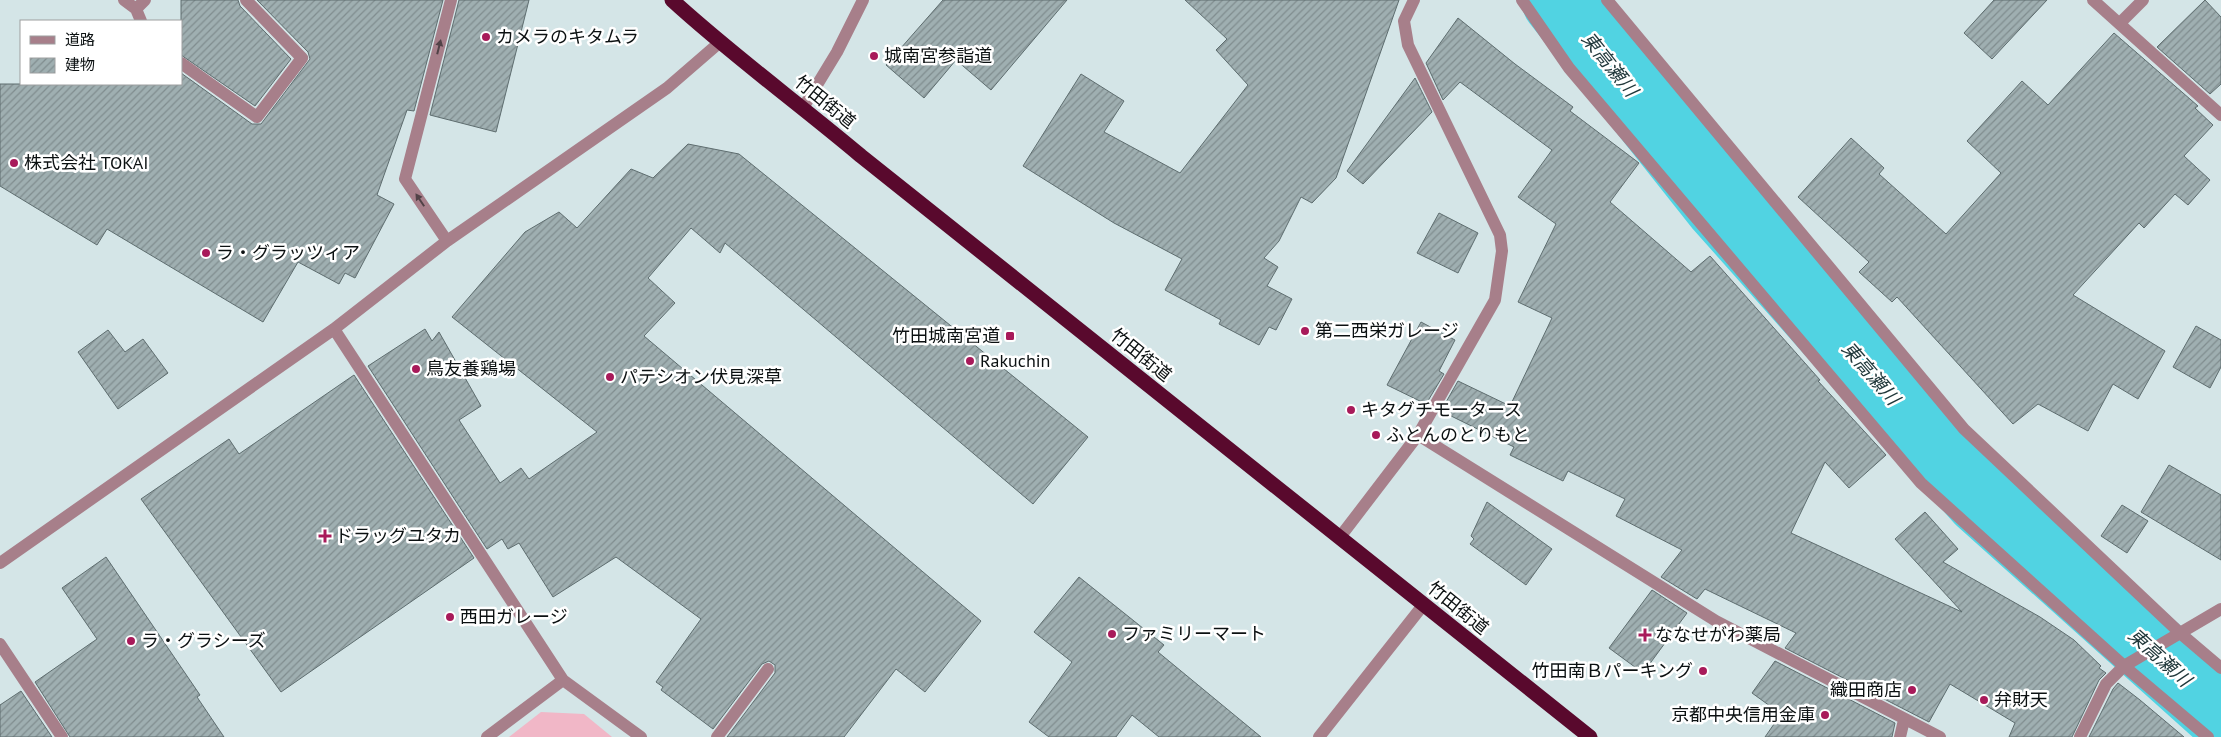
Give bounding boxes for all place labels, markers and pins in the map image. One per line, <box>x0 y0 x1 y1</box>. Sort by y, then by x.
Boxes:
place label: カメラのキタムラ <box>496 25 639 48</box>
marker: カメラのキタムラ <box>480 31 492 43</box>
place label: 城南宮参詣道 <box>884 44 992 67</box>
marker: 城南宮参詣道 <box>868 50 880 62</box>
place label: 株式会社 TOKAI <box>24 151 148 174</box>
marker: 株式会社 TOKAI <box>8 157 20 169</box>
place label: ラ・グラッツィア <box>216 241 360 264</box>
marker: ラ・グラッツィア <box>200 247 212 259</box>
place label: 第二西栄ガレージ <box>1315 319 1459 342</box>
place label: 竹田城南宮道 <box>892 324 1000 347</box>
marker: 第二西栄ガレージ <box>1299 325 1311 337</box>
marker: 竹田城南宮道 <box>1004 330 1016 342</box>
place label: Rakuchin <box>980 349 1050 372</box>
marker: Rakuchin <box>964 355 976 367</box>
place label: 鳥友養鶏場 <box>426 357 516 380</box>
marker: 鳥友養鶏場 <box>410 363 422 375</box>
place label: パテシオン伏見深草 <box>620 365 782 388</box>
marker: パテシオン伏見深草 <box>604 371 616 383</box>
place label: キタグチモータース <box>1361 398 1522 421</box>
marker: キタグチモータース <box>1345 404 1357 416</box>
place label: ふとんのとりもと <box>1386 423 1530 446</box>
marker: ふとんのとりもと <box>1370 429 1382 441</box>
place label: ドラッグユタカ <box>335 524 461 547</box>
marker: ドラッグユタカ <box>319 530 331 542</box>
place label: 西田ガレージ <box>460 605 568 628</box>
marker: 西田ガレージ <box>444 611 456 623</box>
place label: ファミリーマート <box>1122 622 1266 645</box>
place label: ななせがわ薬局 <box>1655 623 1781 646</box>
marker: ファミリーマート <box>1106 628 1118 640</box>
place label: ラ・グラシーズ <box>141 629 266 652</box>
marker: ななせがわ薬局 <box>1639 629 1651 641</box>
marker: ラ・グラシーズ <box>125 635 137 647</box>
place label: 竹田南Ｂパーキング <box>1532 659 1693 682</box>
marker: 竹田南Ｂパーキング <box>1697 665 1709 677</box>
place label: 織田商店 <box>1830 678 1902 701</box>
marker: 織田商店 <box>1906 684 1918 696</box>
place label: 弁財天 <box>1994 688 2048 711</box>
marker: 弁財天 <box>1978 694 1990 706</box>
place label: 京都中央信用金庫 <box>1671 703 1815 726</box>
marker: 京都中央信用金庫 <box>1819 709 1831 721</box>

